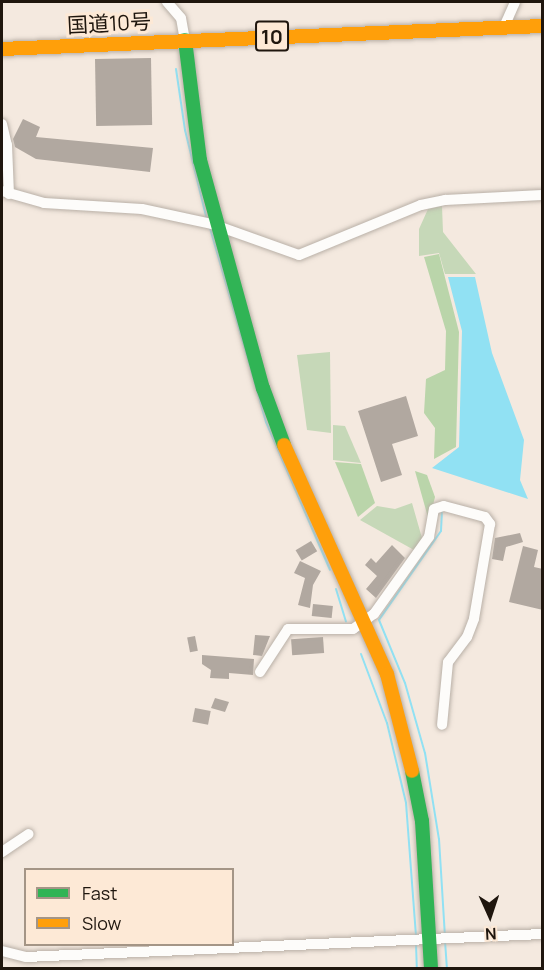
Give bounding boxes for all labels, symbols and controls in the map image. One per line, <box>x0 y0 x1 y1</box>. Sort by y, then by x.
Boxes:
street label: 国道10号 <box>66 8 152 38</box>
road number: 10 <box>254 19 290 53</box>
legend <box>24 868 234 946</box>
text: Fast <box>82 881 117 905</box>
north arrow <box>460 886 520 946</box>
text: Slow <box>82 911 121 935</box>
text: N <box>485 923 497 945</box>

